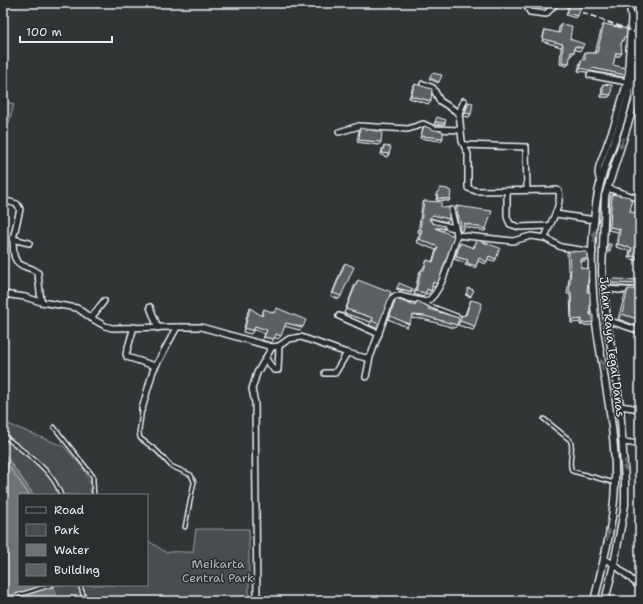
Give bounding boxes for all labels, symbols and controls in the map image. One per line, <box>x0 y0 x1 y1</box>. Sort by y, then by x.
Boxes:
scale bar <box>20 18 112 44</box>
text: 100 m <box>26 24 62 40</box>
one-way arrow <box>619 137 625 149</box>
one-way arrow <box>591 230 598 242</box>
street label: Jalan Raya Tegal Danas <box>595 276 629 418</box>
one-way arrow <box>599 359 605 371</box>
one-way arrow <box>622 459 628 472</box>
legend <box>18 494 148 586</box>
text: Road <box>54 502 85 518</box>
text: Park <box>54 522 80 538</box>
one-way arrow <box>605 529 611 542</box>
text: Water <box>54 542 90 558</box>
park label: Meikarta Central Park <box>182 556 254 586</box>
text: Building <box>54 562 100 578</box>

